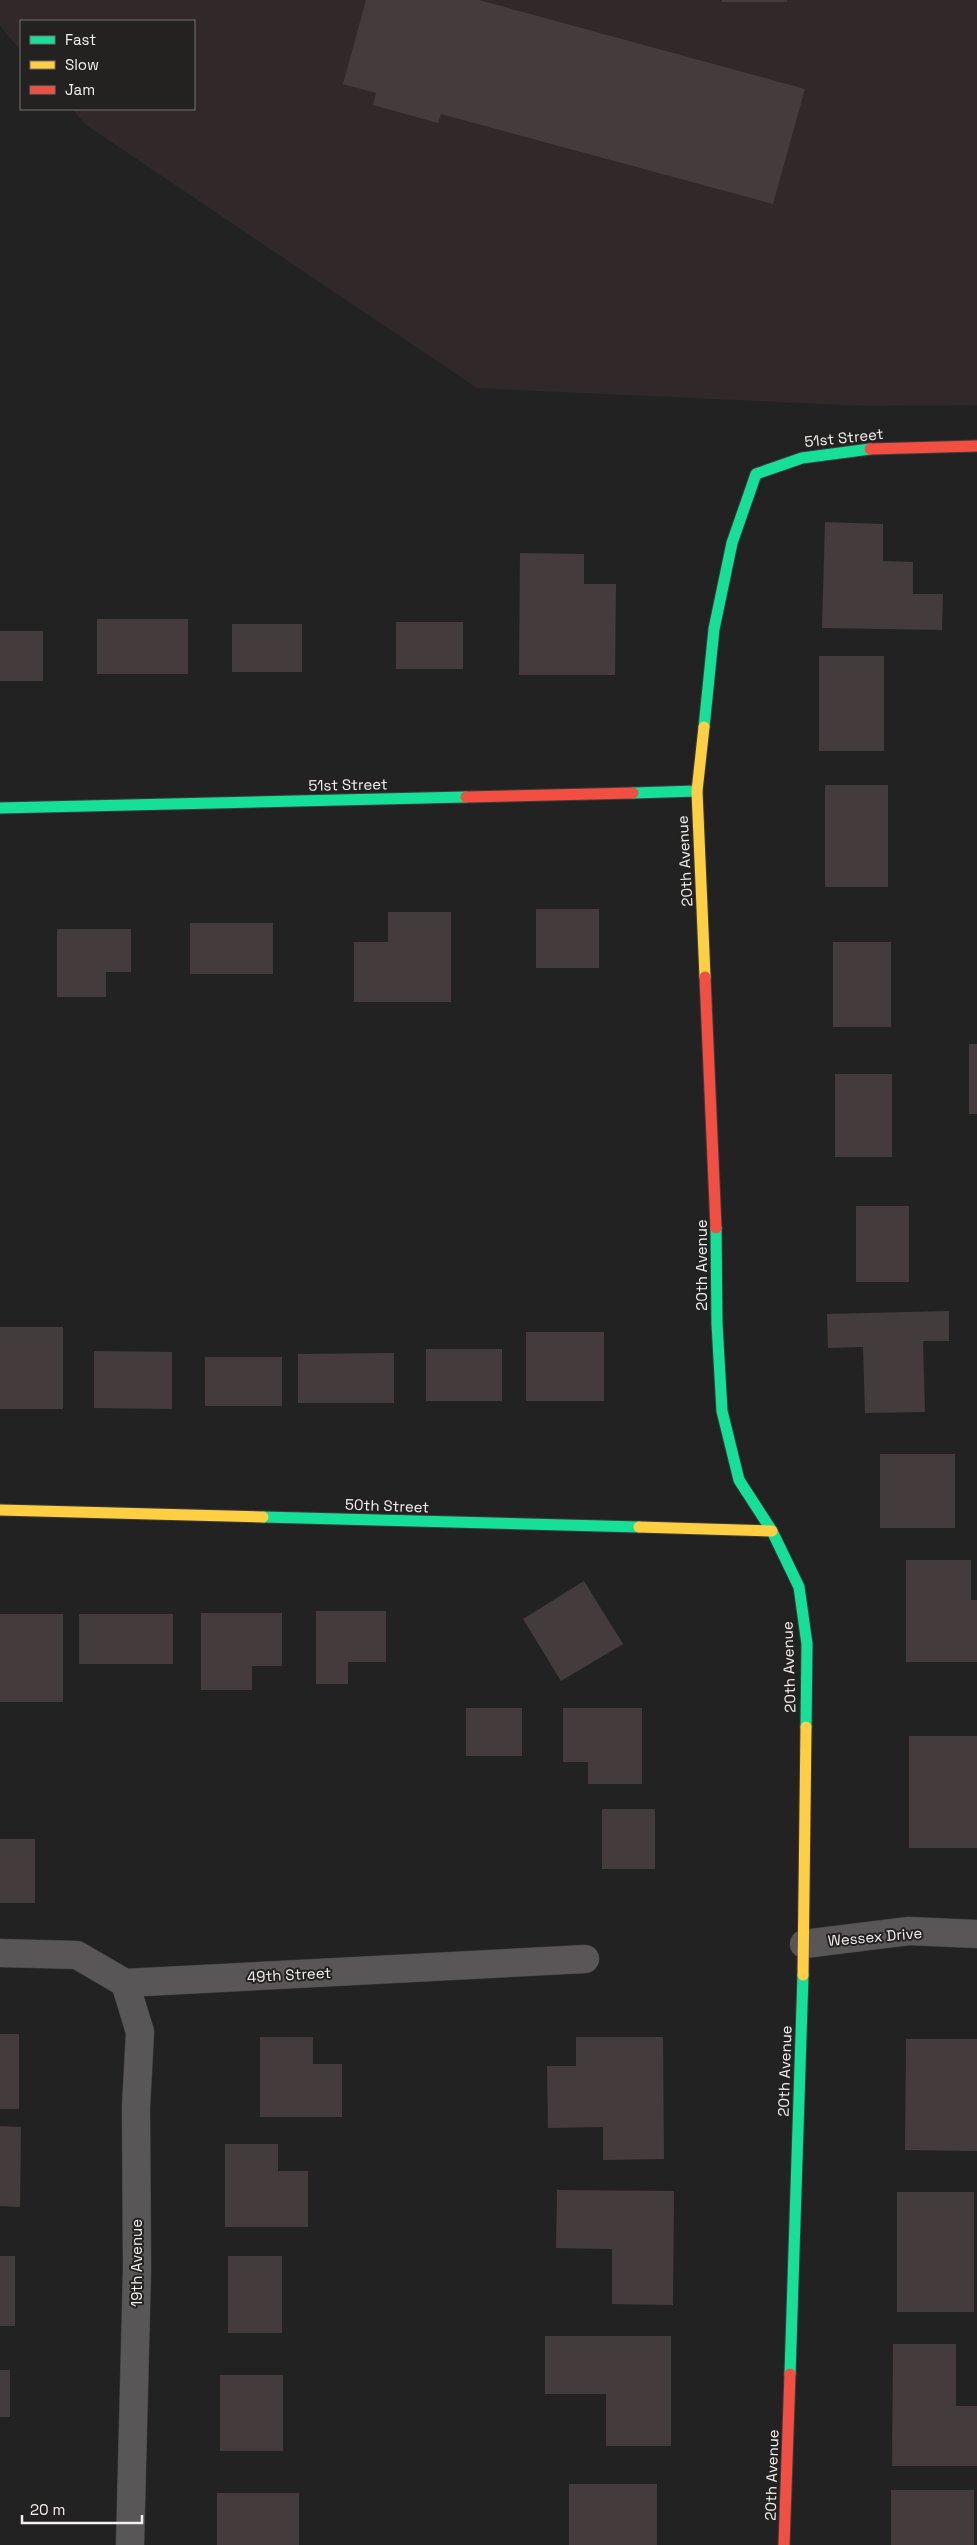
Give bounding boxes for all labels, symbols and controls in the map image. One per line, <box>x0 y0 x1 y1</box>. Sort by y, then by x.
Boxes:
legend <box>20 20 195 110</box>
text: Fast <box>65 30 96 49</box>
text: Slow <box>65 55 99 74</box>
text: Jam <box>65 80 95 99</box>
street label: 51st Street <box>803 424 884 451</box>
street label: 51st Street <box>308 774 388 795</box>
street label: 20th Avenue <box>673 815 696 907</box>
street label: 20th Avenue <box>692 1219 711 1311</box>
street label: 50th Street <box>345 1495 430 1516</box>
street label: 20th Avenue <box>777 1621 800 1713</box>
street label: Wessex Drive <box>827 1923 923 1950</box>
street label: 49th Street <box>246 1963 332 1986</box>
street label: 20th Avenue <box>773 2025 796 2117</box>
street label: 19th Avenue <box>127 2219 146 2307</box>
street label: 20th Avenue <box>760 2429 783 2521</box>
scale bar <box>22 2492 142 2524</box>
text: 20 m <box>30 2500 65 2519</box>

